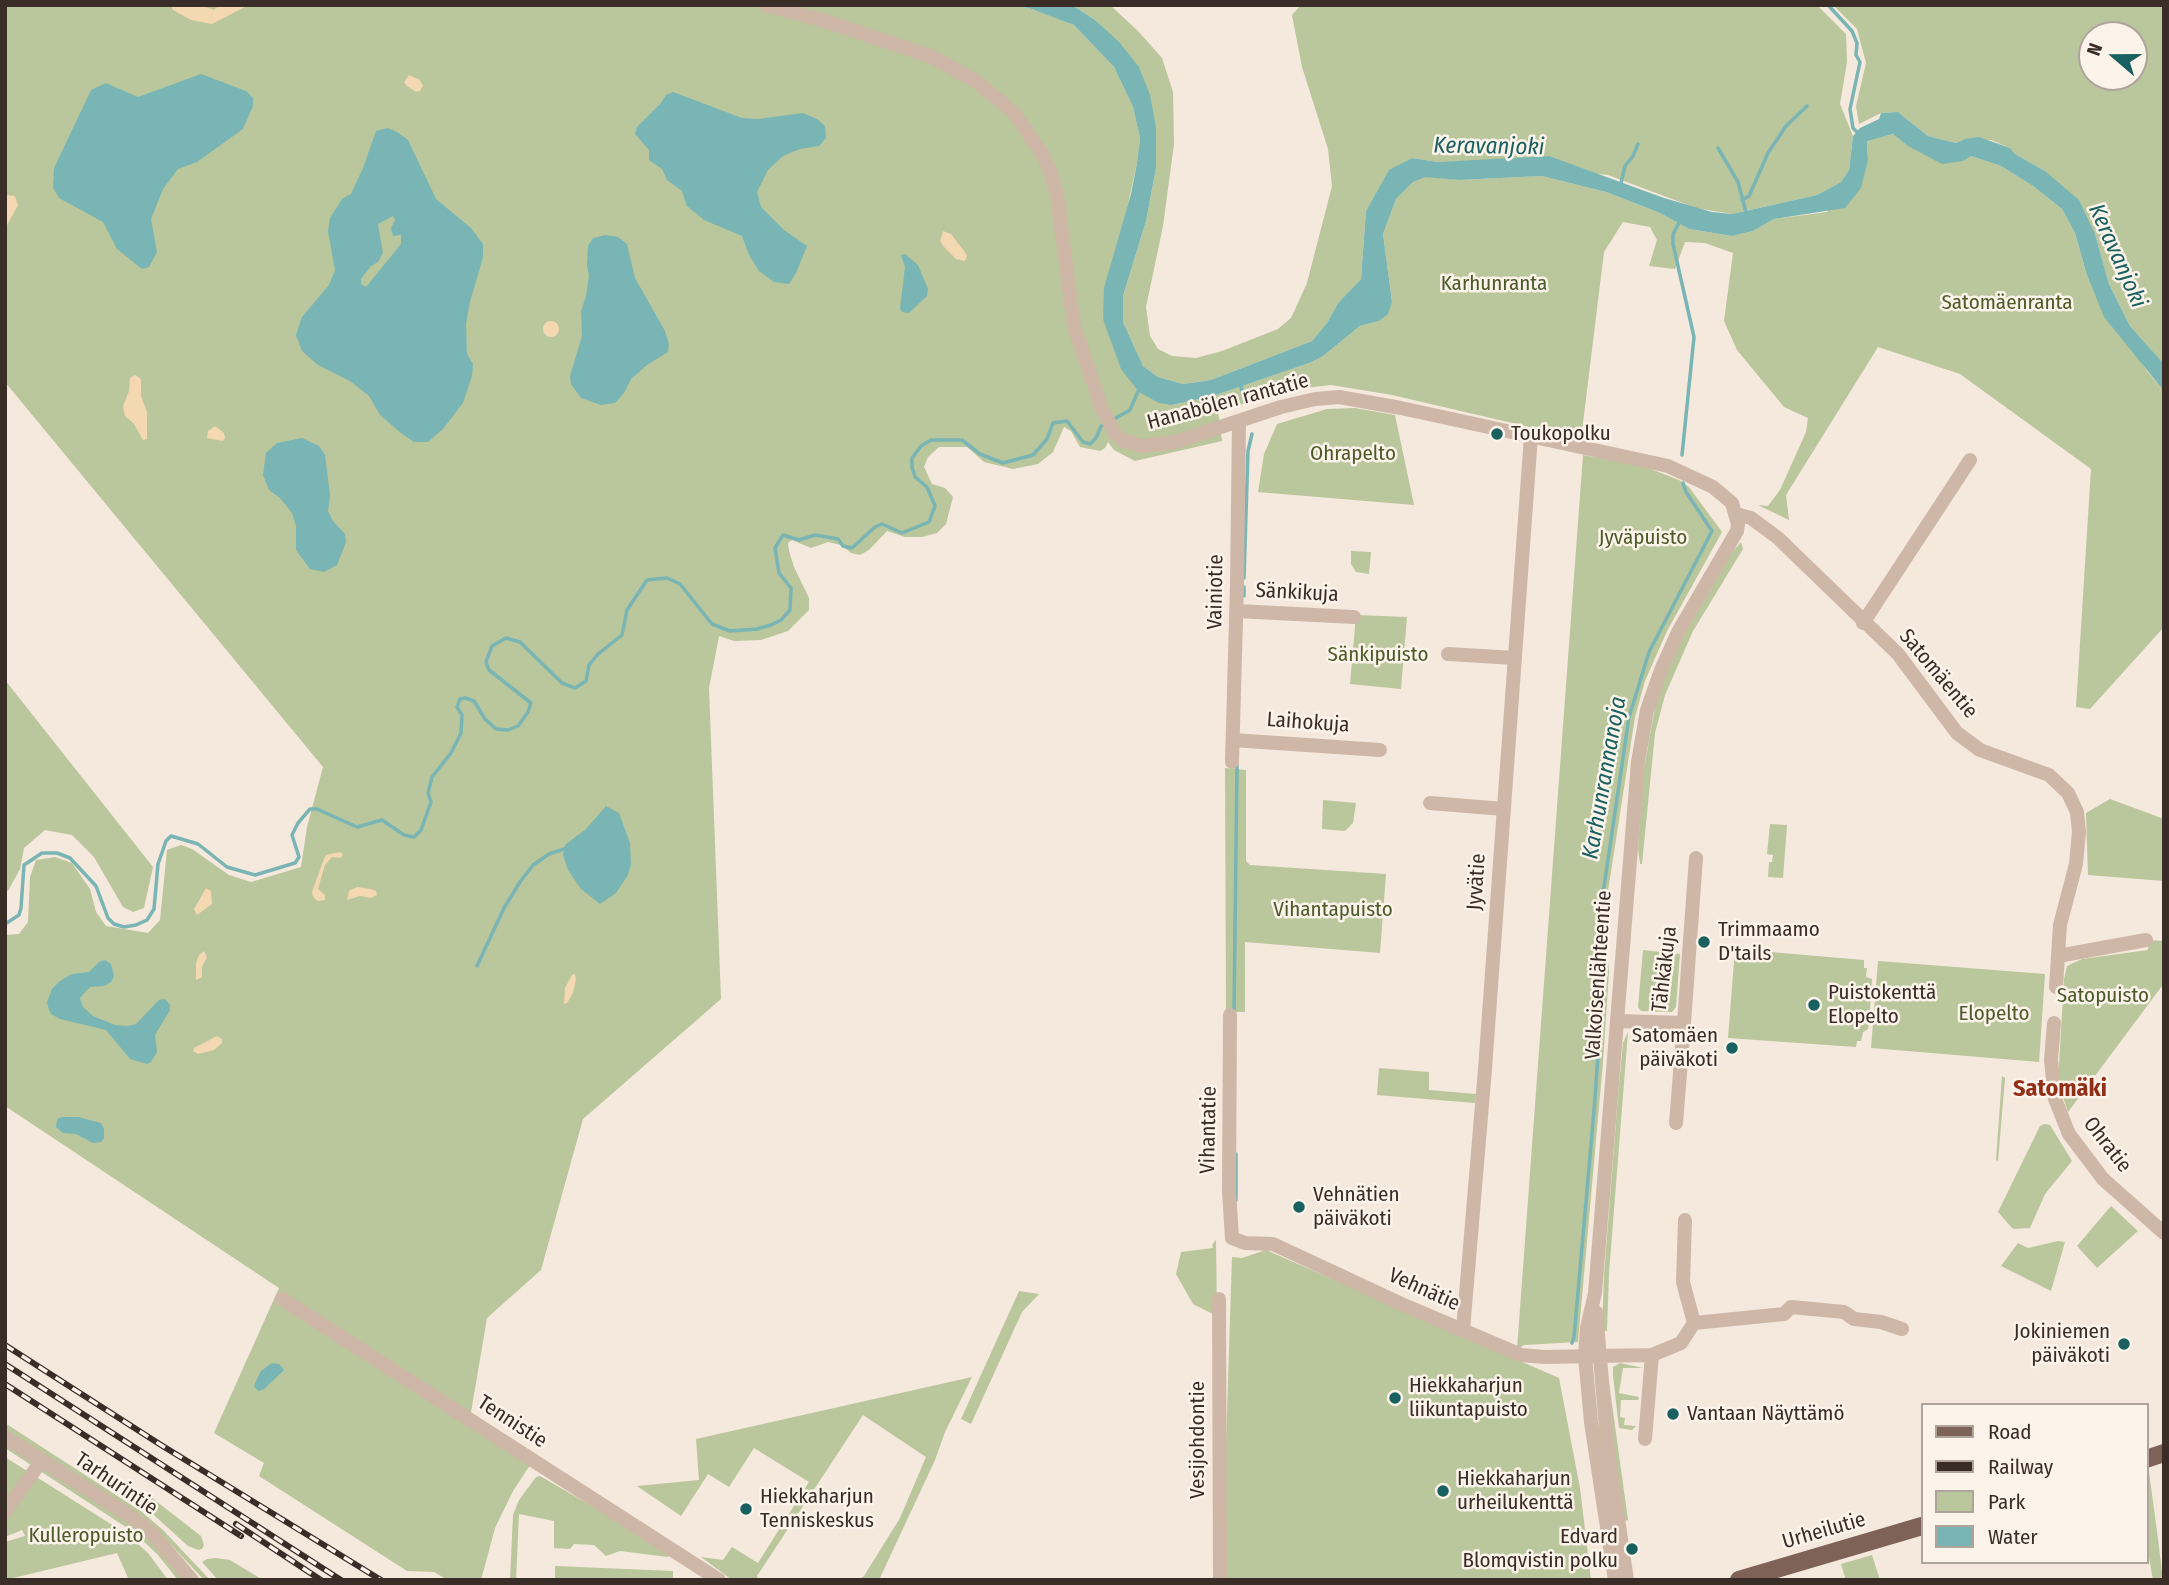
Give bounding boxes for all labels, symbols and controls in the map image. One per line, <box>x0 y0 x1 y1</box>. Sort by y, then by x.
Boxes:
north arrow <box>2078 21 2148 91</box>
text: N <box>2082 40 2107 59</box>
water label: Keravanjoki <box>1433 132 1545 162</box>
water label: Keravanjoki <box>2082 200 2152 312</box>
park label: Karhunranta <box>1441 271 1547 297</box>
park label: Satomäenranta <box>1941 290 2073 316</box>
street label: Hanabölen rantatie <box>1145 368 1311 436</box>
place label: Toukopolku <box>1511 421 1611 447</box>
marker: Toukopolku <box>1489 426 1505 442</box>
park label: Ohrapelto <box>1310 441 1396 467</box>
park label: Jyväpuisto <box>1599 525 1687 551</box>
street label: Vainiotie <box>1203 554 1229 630</box>
street label: Sänkikuja <box>1255 578 1339 608</box>
street label: Satomäentie <box>1893 624 1983 724</box>
park label: Sänkipuisto <box>1328 642 1428 668</box>
water label: Karhunrannanoja <box>1577 694 1633 862</box>
street label: Laihokuja <box>1266 708 1350 738</box>
street label: Jyvätie <box>1462 853 1492 911</box>
street label: Valkoisenlähteentie <box>1581 890 1617 1060</box>
park label: Vihantapuisto <box>1273 897 1393 923</box>
place label: Trimmaamo D'tails <box>1718 917 1820 967</box>
street label: Tähkäkuja <box>1647 925 1683 1013</box>
marker: Trimmaamo D'tails <box>1696 934 1712 950</box>
place label: Puistokenttä Elopelto <box>1828 980 1936 1030</box>
park label: Satopuisto <box>2057 983 2149 1009</box>
marker: Puistokenttä Elopelto <box>1806 997 1822 1013</box>
park label: Elopelto <box>1959 1001 2029 1027</box>
place label: Satomäen päiväkoti <box>1632 1023 1718 1073</box>
marker: Satomäen päiväkoti <box>1724 1040 1740 1056</box>
district label: Satomäki <box>2013 1075 2107 1103</box>
street label: Vihantatie <box>1196 1086 1222 1174</box>
street label: Ohratie <box>2077 1112 2137 1178</box>
place label: Vehnätien päiväkoti <box>1313 1182 1400 1232</box>
marker: Vehnätien päiväkoti <box>1291 1199 1307 1215</box>
street label: Vehnätie <box>1384 1263 1464 1317</box>
place label: Jokiniemen päiväkoti <box>2014 1319 2110 1369</box>
marker: Jokiniemen päiväkoti <box>2116 1336 2132 1352</box>
place label: Hiekkaharjun liikuntapuisto <box>1409 1373 1528 1423</box>
street label: Vesijohdontie <box>1185 1381 1211 1499</box>
street label: Tennistie <box>472 1390 552 1454</box>
marker: Hiekkaharjun liikuntapuisto <box>1387 1390 1403 1406</box>
place label: Vantaan Näyttämö <box>1687 1401 1845 1427</box>
legend <box>1920 1403 2148 1564</box>
marker: Vantaan Näyttämö <box>1665 1406 1681 1422</box>
text: Road <box>1988 1419 2032 1445</box>
street label: Tarhurintie <box>70 1447 162 1521</box>
text: Railway <box>1988 1454 2053 1480</box>
place label: Hiekkaharjun urheilukenttä <box>1457 1466 1573 1516</box>
marker: Hiekkaharjun urheilukenttä <box>1435 1483 1451 1499</box>
place label: Hiekkaharjun Tenniskeskus <box>760 1484 874 1534</box>
text: Park <box>1988 1489 2025 1515</box>
marker: Hiekkaharjun Tenniskeskus <box>738 1501 754 1517</box>
street label: Urheilutie <box>1779 1507 1869 1555</box>
park label: Kulleropuisto <box>28 1523 144 1549</box>
place label: Edvard Blomqvistin polku <box>1462 1524 1618 1574</box>
text: Water <box>1988 1524 2038 1550</box>
marker: Edvard Blomqvistin polku <box>1624 1541 1640 1557</box>

